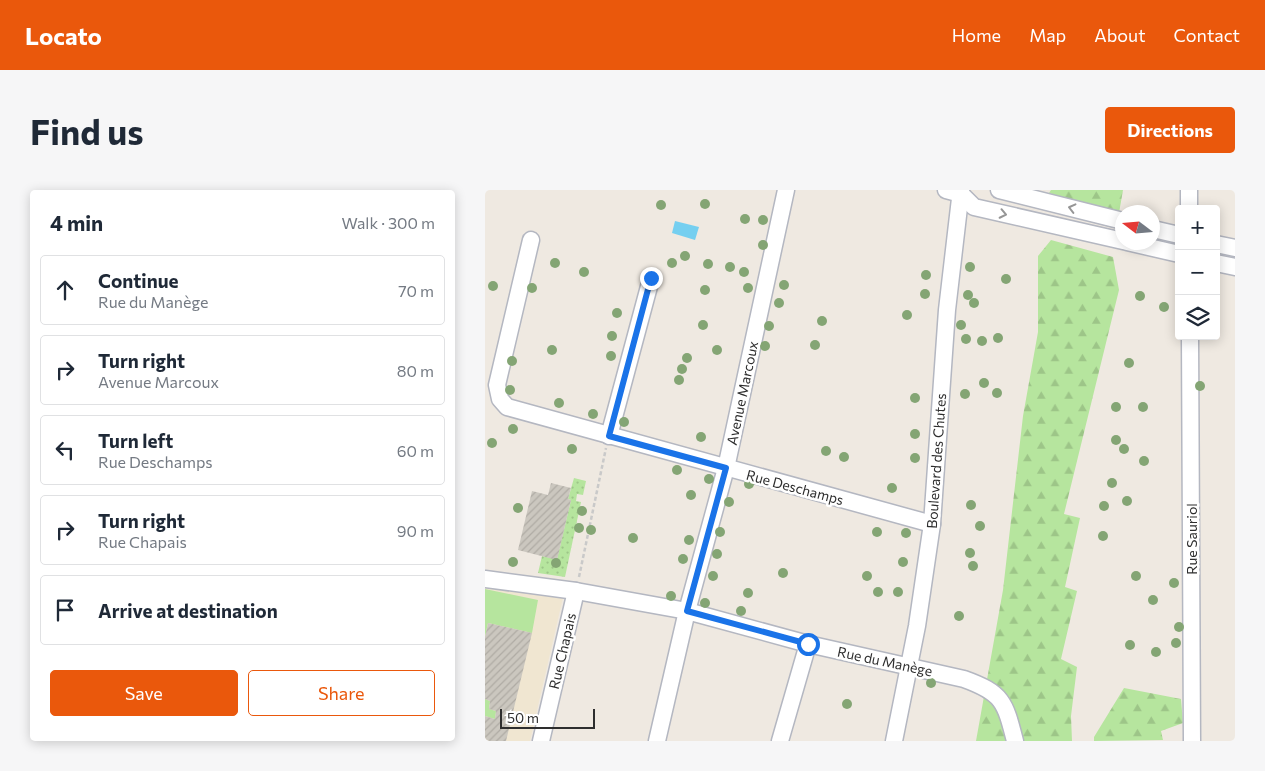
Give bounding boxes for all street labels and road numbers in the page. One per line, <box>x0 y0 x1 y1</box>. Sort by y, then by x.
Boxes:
street label: Avenue Marcoux <box>723 339 761 447</box>
street label: Boulevard des Chutes <box>923 393 949 529</box>
street label: Rue Deschamps <box>744 466 846 508</box>
street label: Rue Sauriol <box>1183 503 1200 575</box>
street label: Rue Chapais <box>545 611 579 691</box>
street label: Rue du Manège <box>836 643 934 679</box>

